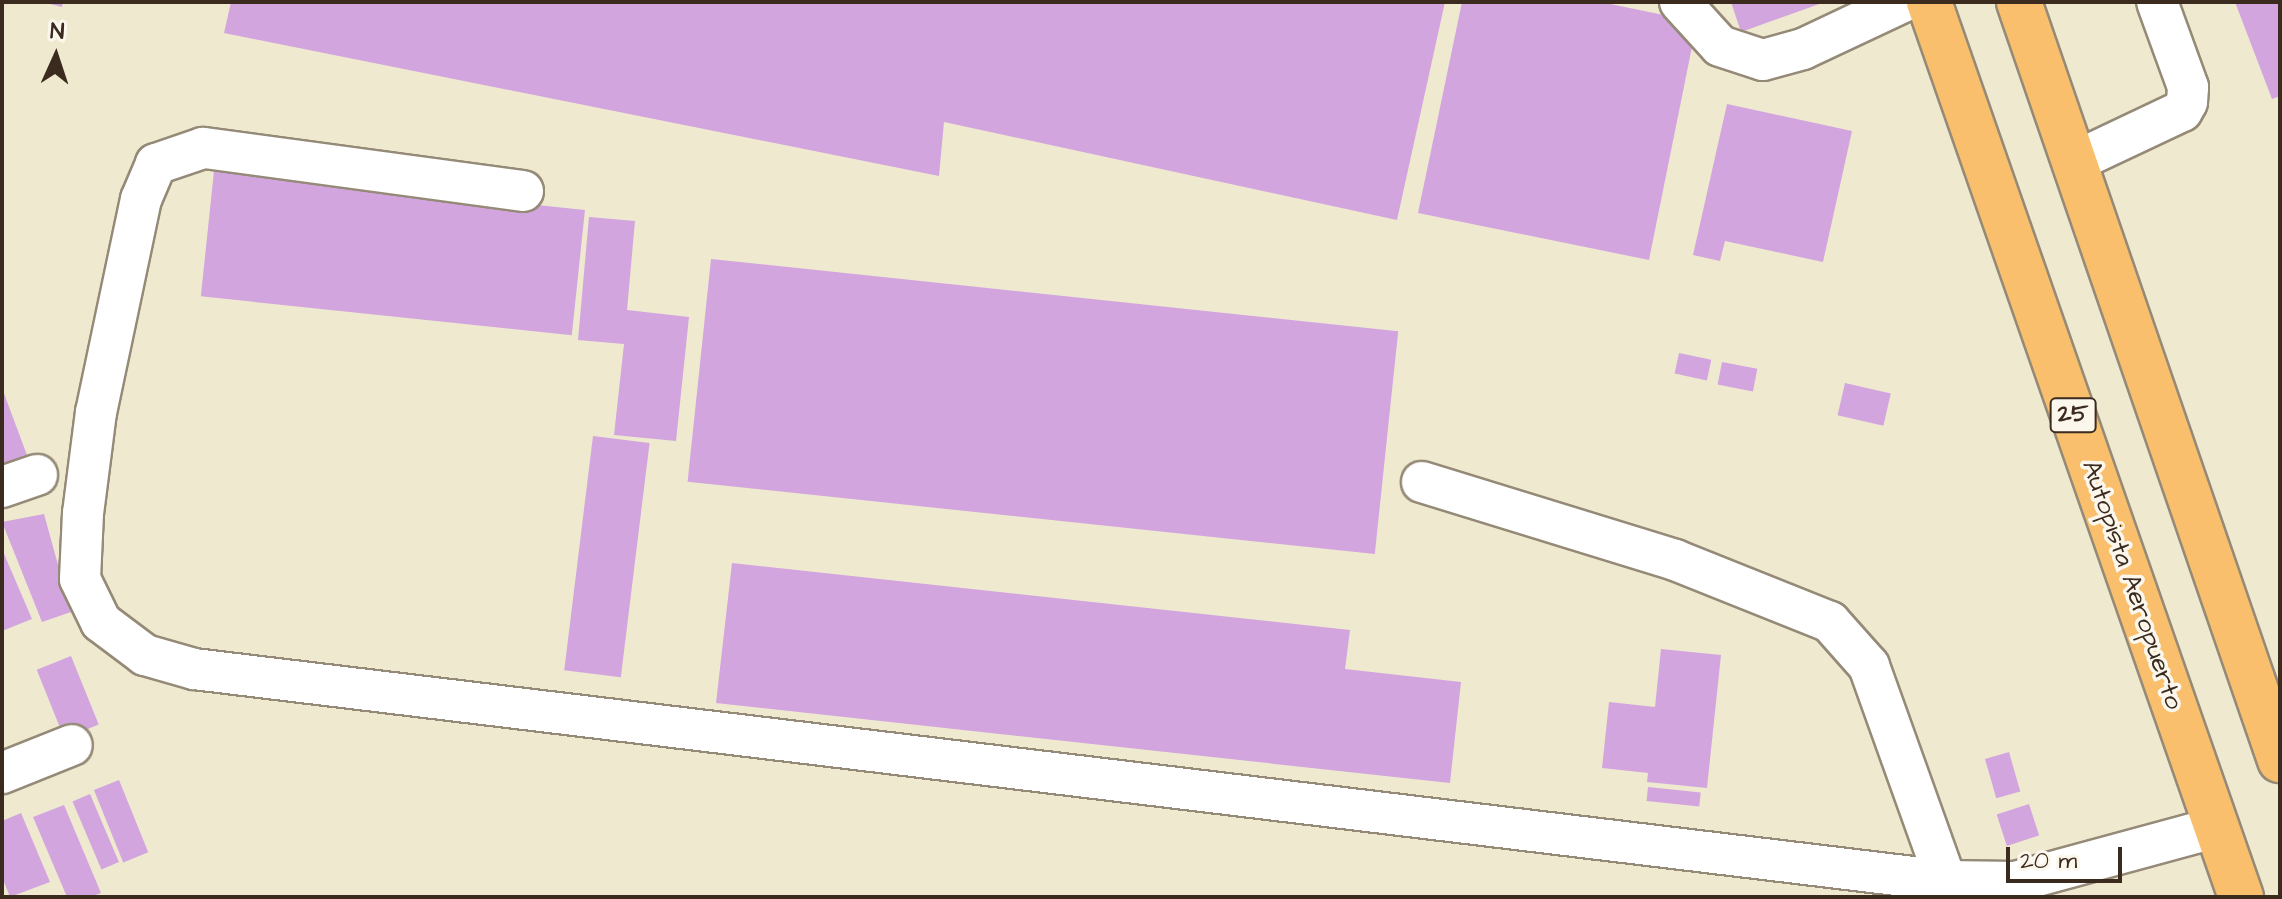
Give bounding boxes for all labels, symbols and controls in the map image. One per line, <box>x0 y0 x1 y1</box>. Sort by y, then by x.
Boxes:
north arrow <box>16 16 96 96</box>
text: N <box>50 16 65 47</box>
road number: 25 <box>2049 395 2097 435</box>
street label: Autopista Aeropuerto <box>2075 456 2189 714</box>
scale bar <box>2010 831 2126 881</box>
text: 20 m <box>2020 844 2077 878</box>

